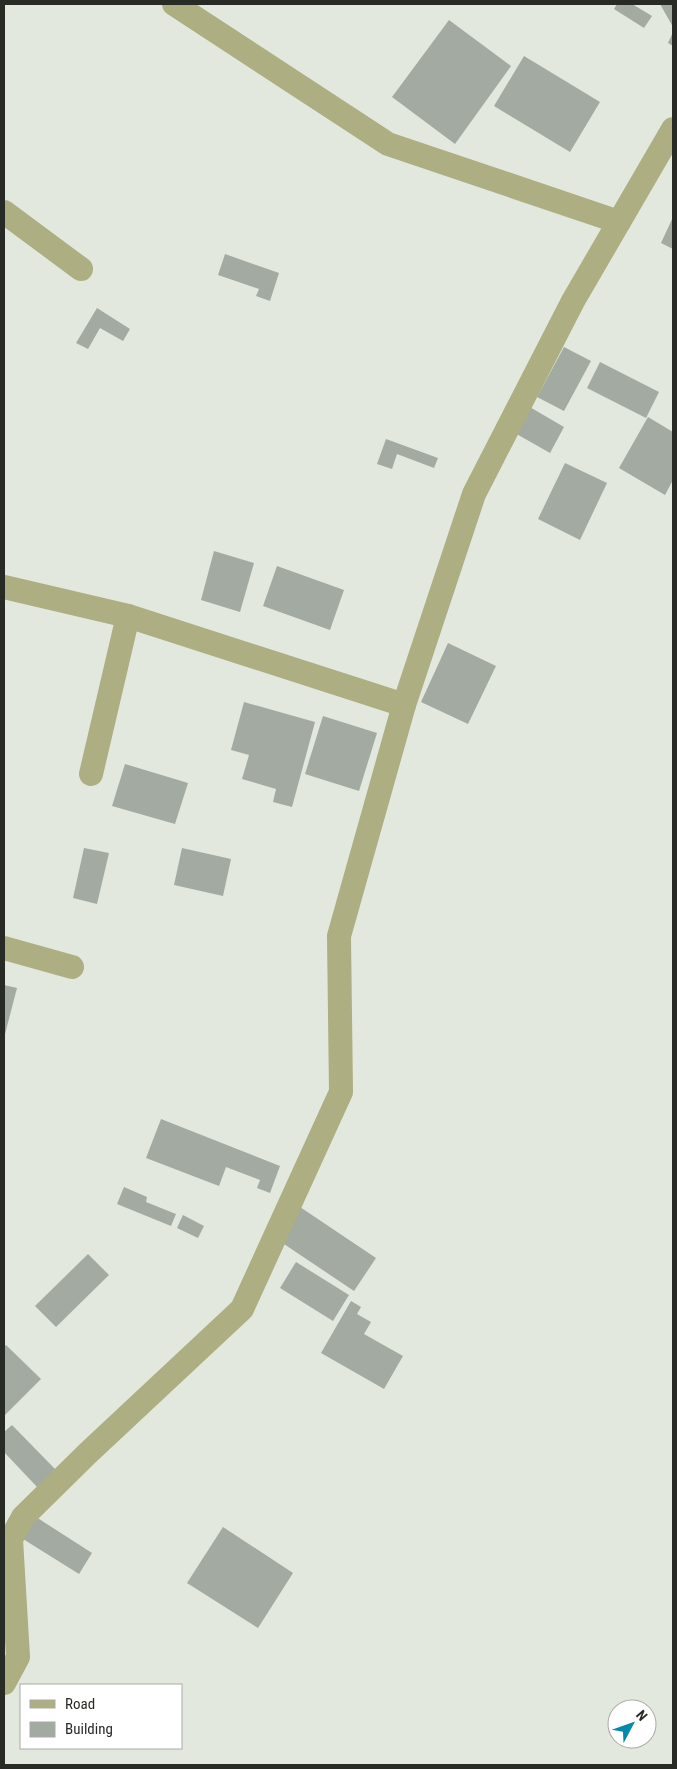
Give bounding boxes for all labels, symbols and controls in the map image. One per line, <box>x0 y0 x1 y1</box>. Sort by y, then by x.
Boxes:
legend <box>20 1684 182 1749</box>
text: Road <box>65 1695 95 1713</box>
north arrow <box>607 1699 657 1749</box>
text: N <box>633 1707 651 1724</box>
text: Building <box>65 1720 113 1738</box>

